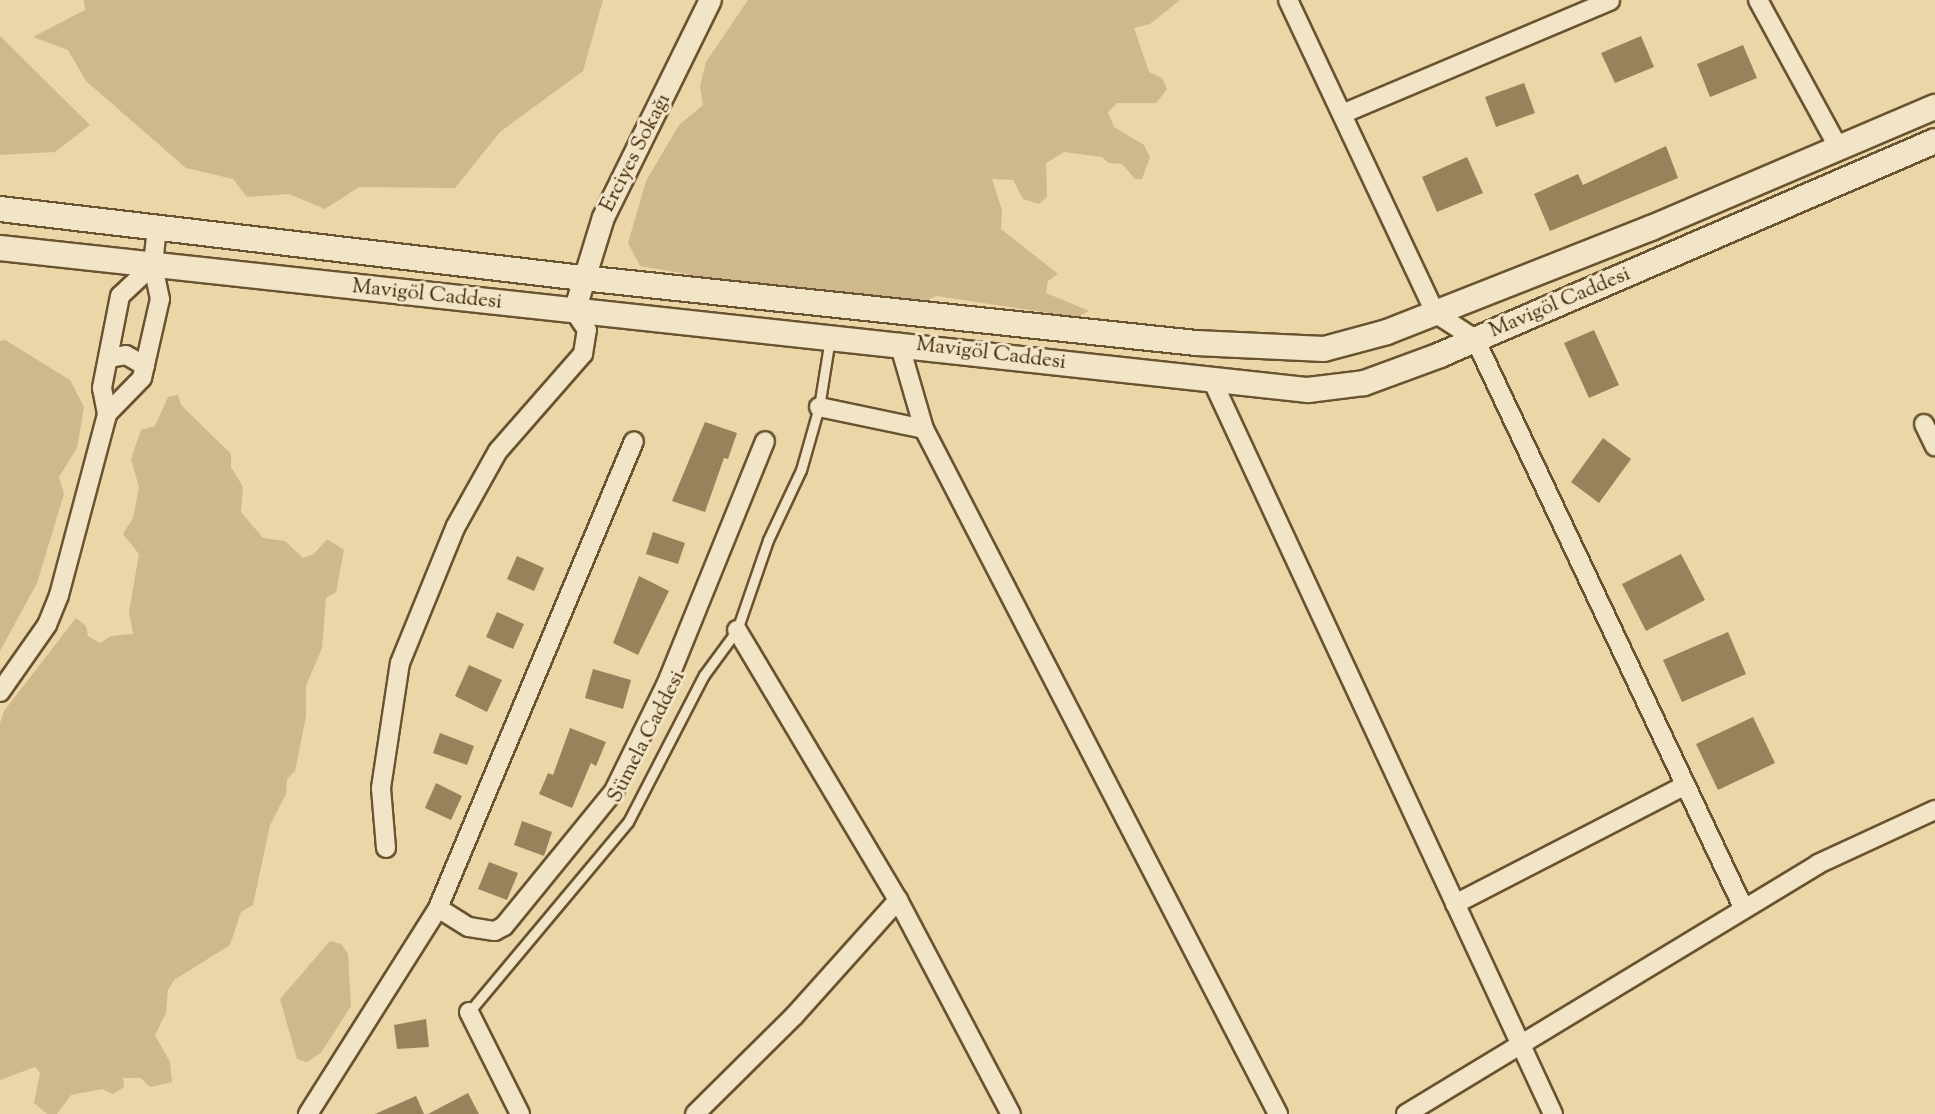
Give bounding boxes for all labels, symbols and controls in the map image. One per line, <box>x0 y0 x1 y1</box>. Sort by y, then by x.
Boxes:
street label: Erciyes Sokağı <box>595 90 677 216</box>
street label: Mavigöl Caddesi <box>1486 262 1634 344</box>
street label: Mavigöl Caddesi <box>351 275 503 315</box>
street label: Mavigöl Caddesi <box>915 332 1067 376</box>
street label: Sümela Caddesi <box>603 667 691 807</box>

